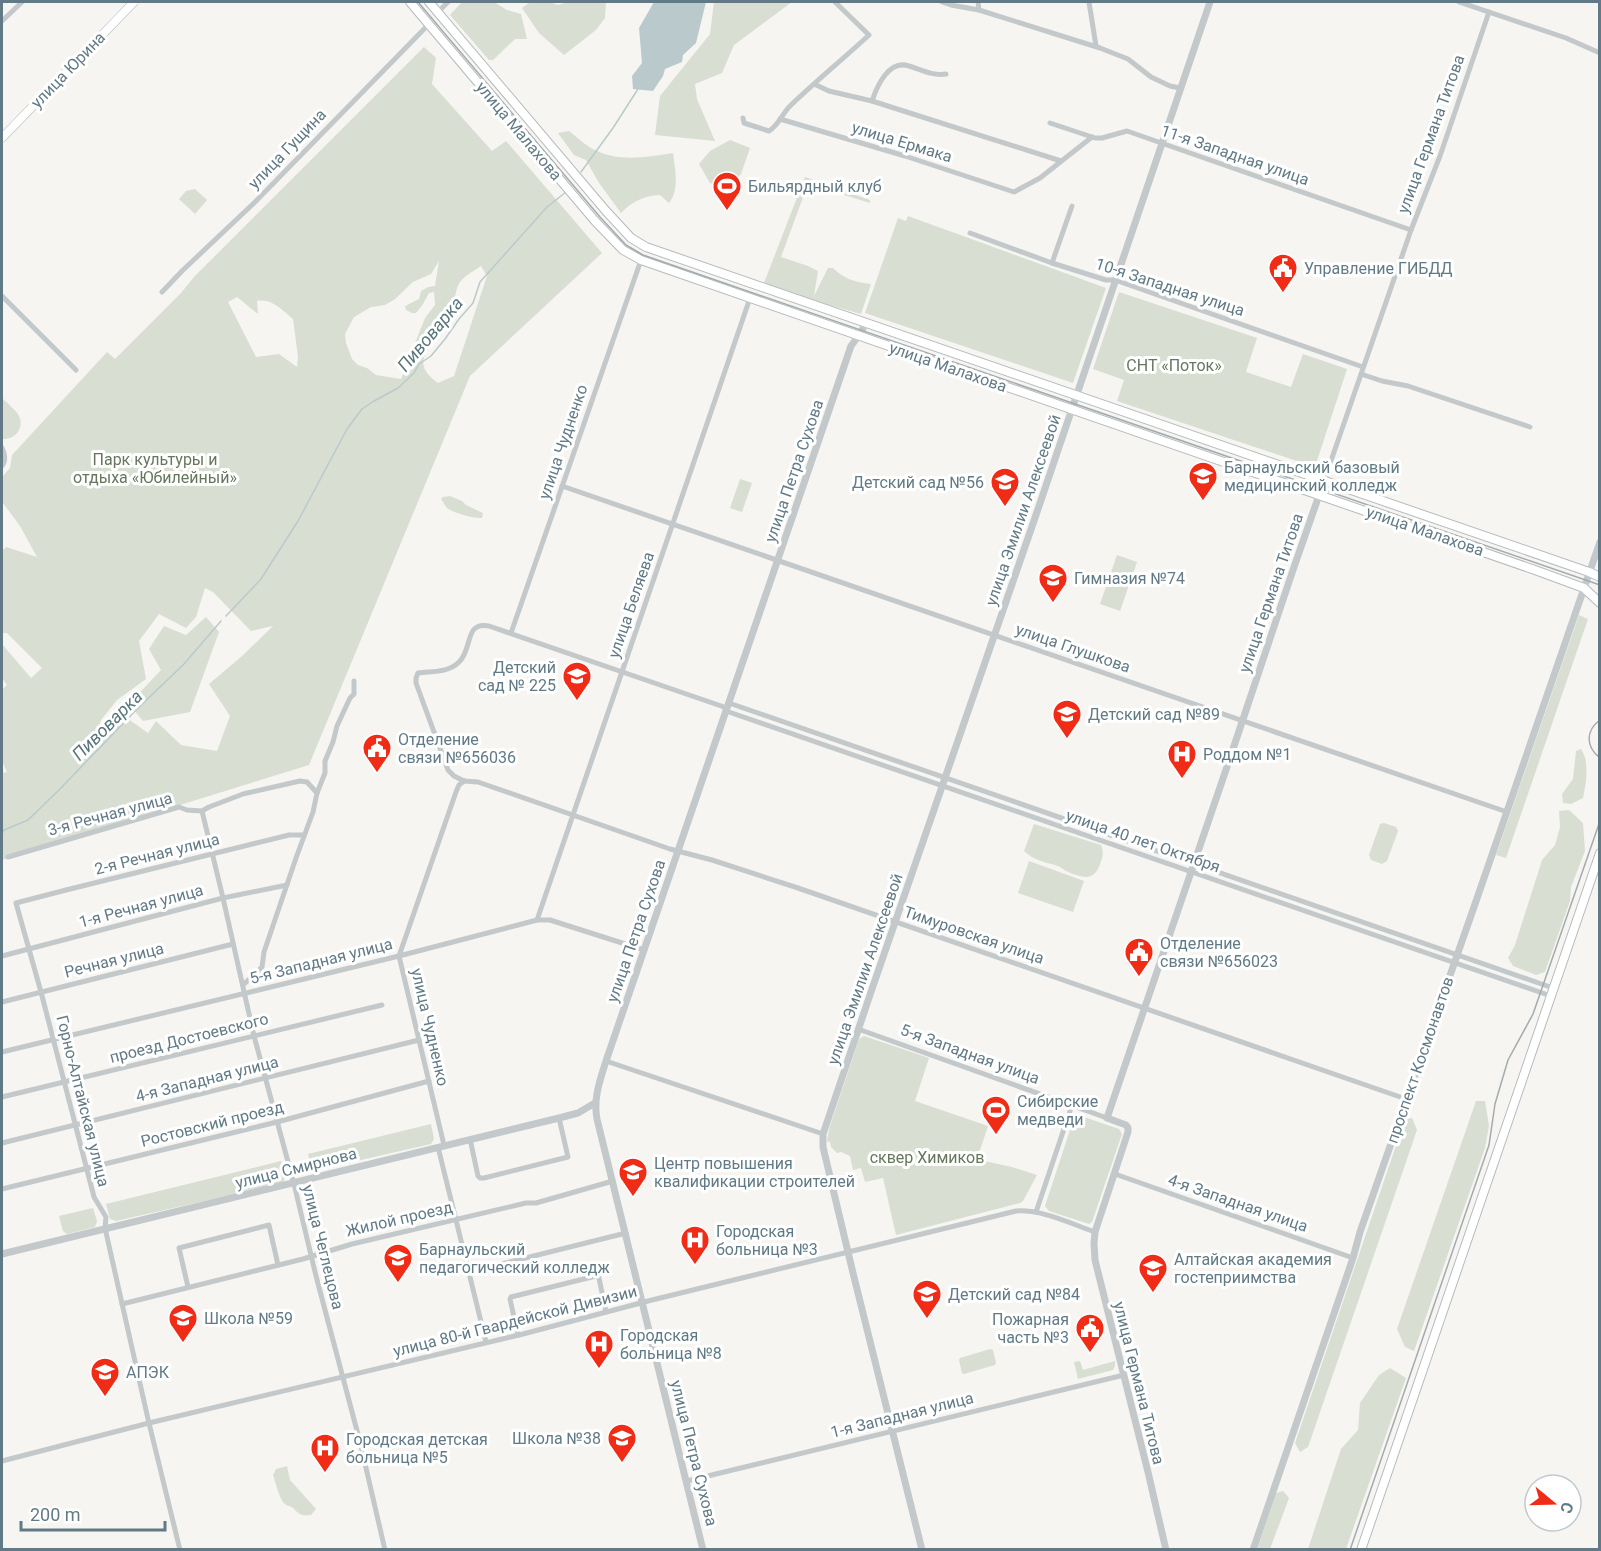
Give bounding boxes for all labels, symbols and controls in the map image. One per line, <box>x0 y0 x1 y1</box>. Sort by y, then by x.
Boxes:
street label: улица Юрина <box>27 28 109 112</box>
street label: улица Германа Титова <box>1393 52 1469 216</box>
street label: улица Малахова <box>472 78 566 184</box>
street label: улица Гущина <box>244 105 330 193</box>
street label: улица Ермака <box>850 118 954 166</box>
street label: 11-я Западная улица <box>1158 121 1312 189</box>
sports icon: Бильярдный клуб <box>711 170 743 212</box>
place label: Бильярдный клуб <box>748 177 882 196</box>
public building icon: Управление ГИБДД <box>1267 252 1299 294</box>
street label: 10-я Западная улица <box>1093 254 1247 320</box>
place label: Управление ГИБДД <box>1304 259 1453 278</box>
water label: Пивоварка <box>393 293 467 375</box>
street label: улица Малахова <box>887 338 1009 396</box>
park label: СНТ «Поток» <box>1126 356 1222 375</box>
street label: улица Чудненко <box>534 382 592 502</box>
street label: улица Петра Сухова <box>761 397 827 545</box>
street label: улица Эмилии Алексеевой <box>981 412 1065 608</box>
park label: Парк культуры и отдыха «Юбилейный» <box>73 450 237 487</box>
place label: Барнаульский базовый медицинский колледж <box>1224 458 1400 495</box>
school or university icon: Барнаульский базовый медицинский колледж <box>1187 460 1219 502</box>
school or university icon: Детский сад №56 <box>989 466 1021 508</box>
place label: Детский сад №56 <box>852 473 984 492</box>
street label: улица Малахова <box>1364 502 1486 560</box>
street label: улица Германа Титова <box>1235 511 1307 675</box>
street label: улица Беляева <box>604 550 658 660</box>
school or university icon: Гимназия №74 <box>1037 562 1069 604</box>
place label: Гимназия №74 <box>1074 569 1185 588</box>
street label: улица Глушкова <box>1013 619 1133 677</box>
place label: Детский сад № 225 <box>478 658 556 695</box>
school or university icon: Детский сад № 225 <box>561 660 593 702</box>
water label: Пивоварка <box>68 686 146 764</box>
school or university icon: Детский сад №89 <box>1051 698 1083 740</box>
place label: Детский сад №89 <box>1088 705 1220 724</box>
place label: Отделение связи №656036 <box>398 730 516 767</box>
public building icon: Отделение связи №656036 <box>361 732 393 774</box>
hospital icon: Роддом №1 <box>1166 738 1198 780</box>
place label: Роддом №1 <box>1203 745 1291 764</box>
street label: 3-я Речная улица <box>46 788 174 840</box>
street label: улица 40 лет Октября <box>1063 806 1223 876</box>
street label: 2-я Речная улица <box>93 829 221 879</box>
street label: улица Петра Сухова <box>603 857 669 1005</box>
street label: улица Эмилии Алексеевой <box>823 871 907 1067</box>
street label: 1-я Речная улица <box>77 880 205 932</box>
street label: Тимуровская улица <box>901 902 1047 968</box>
street label: 5-я Западная улица <box>248 934 394 988</box>
place label: Отделение связи №656023 <box>1160 934 1278 971</box>
public building icon: Отделение связи №656023 <box>1123 936 1155 978</box>
street label: Речная улица <box>62 938 166 982</box>
street label: улица Чудненко <box>407 966 453 1088</box>
street label: проспект Космонавтов <box>1383 974 1457 1146</box>
street label: проезд Достоевского <box>108 1009 270 1067</box>
street label: Горно-Алтайская улица <box>52 1013 114 1189</box>
street label: 5-я Западная улица <box>898 1020 1042 1088</box>
street label: 4-я Западная улица <box>134 1052 280 1106</box>
place label: Сибирские медведи <box>1017 1092 1098 1129</box>
sports icon: Сибирские медведи <box>980 1094 1012 1136</box>
street label: Ростовский проезд <box>139 1097 286 1151</box>
street label: улица Смирнова <box>233 1144 359 1192</box>
park label: сквер Химиков <box>870 1148 984 1167</box>
place label: Центр повышения квалификации строителей <box>654 1154 855 1191</box>
school or university icon: Центр повышения квалификации строителей <box>617 1156 649 1198</box>
street label: 4-я Западная улица <box>1166 1170 1310 1236</box>
street label: улица Чеглецова <box>298 1183 348 1311</box>
street label: Жилой проезд <box>344 1197 455 1241</box>
place label: Городская больница №3 <box>716 1222 818 1259</box>
hospital icon: Городская больница №3 <box>679 1224 711 1266</box>
place label: Барнаульский педагогический колледж <box>419 1240 610 1277</box>
school or university icon: Барнаульский педагогический колледж <box>382 1242 414 1284</box>
place label: Алтайская академия гостеприимства <box>1174 1250 1332 1287</box>
school or university icon: Алтайская академия гостеприимства <box>1137 1252 1169 1294</box>
school or university icon: Детский сад №84 <box>911 1278 943 1320</box>
street label: улица 80-й Гвардейской Дивизии <box>391 1281 639 1361</box>
place label: Детский сад №84 <box>948 1285 1080 1304</box>
street label: улица Германа Титова <box>1110 1300 1168 1466</box>
school or university icon: Школа №59 <box>167 1302 199 1344</box>
place label: Школа №59 <box>204 1309 293 1328</box>
place label: Пожарная часть №3 <box>992 1310 1069 1347</box>
public building icon: Пожарная часть №3 <box>1074 1312 1106 1354</box>
place label: Городская больница №8 <box>620 1326 722 1363</box>
hospital icon: Городская больница №8 <box>583 1328 615 1370</box>
school or university icon: АПЭК <box>89 1356 121 1398</box>
place label: АПЭК <box>126 1363 170 1382</box>
street label: улица Петра Сухова <box>667 1378 721 1528</box>
street label: 1-я Западная улица <box>829 1388 975 1442</box>
school or university icon: Школа №38 <box>606 1422 638 1464</box>
place label: Школа №38 <box>512 1429 601 1448</box>
place label: Городская детская больница №5 <box>346 1430 488 1467</box>
hospital icon: Городская детская больница №5 <box>309 1432 341 1474</box>
north arrow <box>1523 1473 1583 1533</box>
scale bar <box>21 1494 165 1532</box>
text: С <box>1556 1500 1577 1516</box>
text: 200 m <box>30 1504 81 1525</box>

